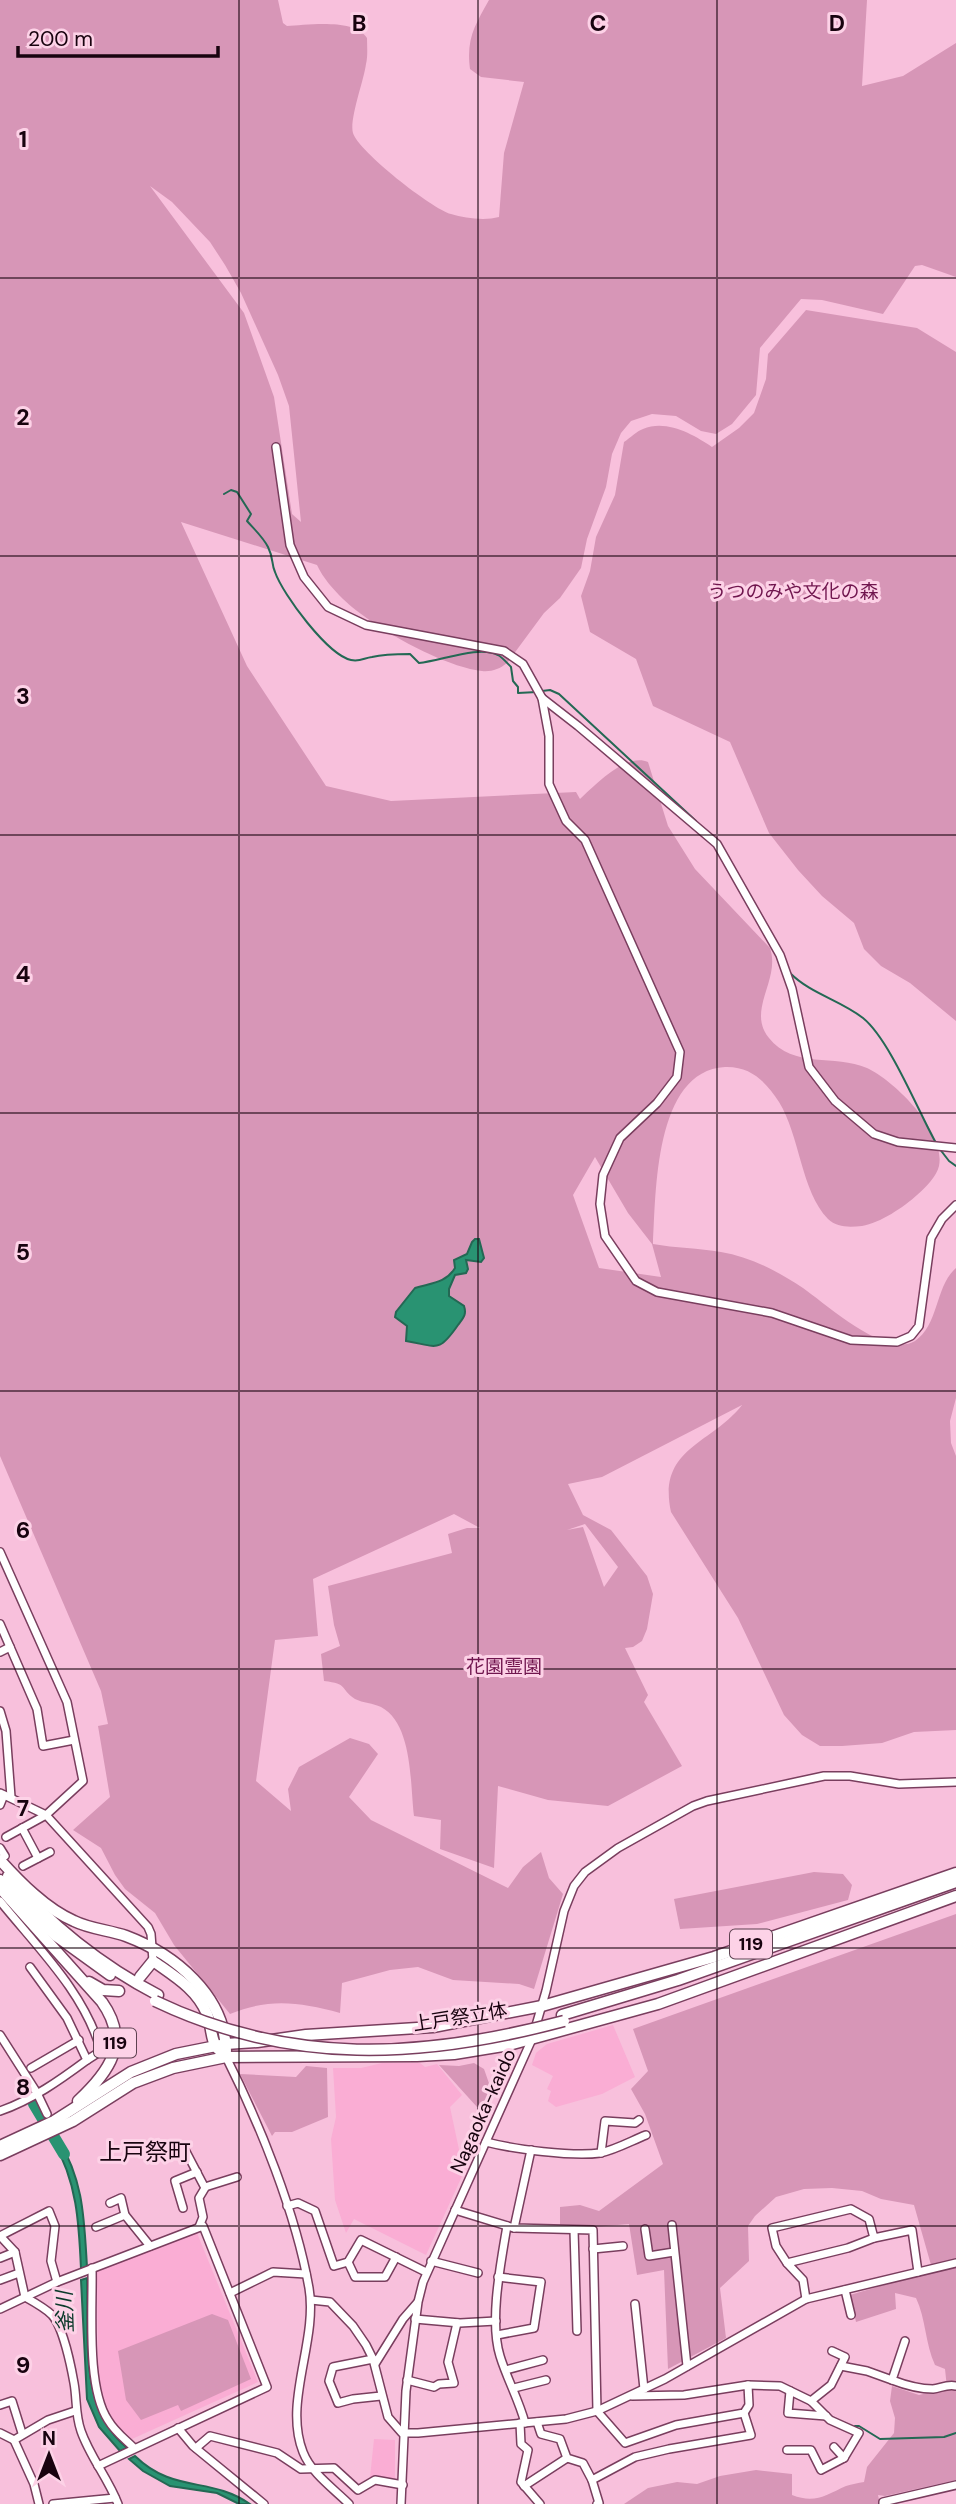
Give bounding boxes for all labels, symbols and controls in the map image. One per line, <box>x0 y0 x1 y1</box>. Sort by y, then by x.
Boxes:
text: B <box>352 8 366 38</box>
text: C <box>590 8 606 38</box>
text: D <box>829 8 845 38</box>
scale bar <box>18 14 217 58</box>
text: 200 m <box>28 25 93 53</box>
text: 1 <box>19 124 27 154</box>
text: 2 <box>16 402 30 432</box>
park label: うつのみや文化の森 <box>707 579 879 604</box>
text: 3 <box>16 681 30 711</box>
text: 4 <box>16 959 31 989</box>
text: 5 <box>16 1237 30 1267</box>
text: 6 <box>16 1515 30 1545</box>
park label: 花園霊園 <box>466 1654 542 1679</box>
text: 7 <box>17 1793 29 1823</box>
road number: 119 <box>730 1930 772 1958</box>
street label: 上戸祭立体 <box>411 1997 509 2037</box>
road number: 119 <box>94 2028 136 2057</box>
street label: Nagaoka-kaido <box>444 2045 522 2177</box>
text: 8 <box>16 2072 30 2102</box>
district label: 上戸祭町 <box>99 2137 191 2167</box>
water label: 釜川 <box>50 2289 80 2333</box>
text: 9 <box>16 2350 30 2380</box>
north arrow <box>14 2420 84 2490</box>
text: N <box>42 2426 56 2451</box>

